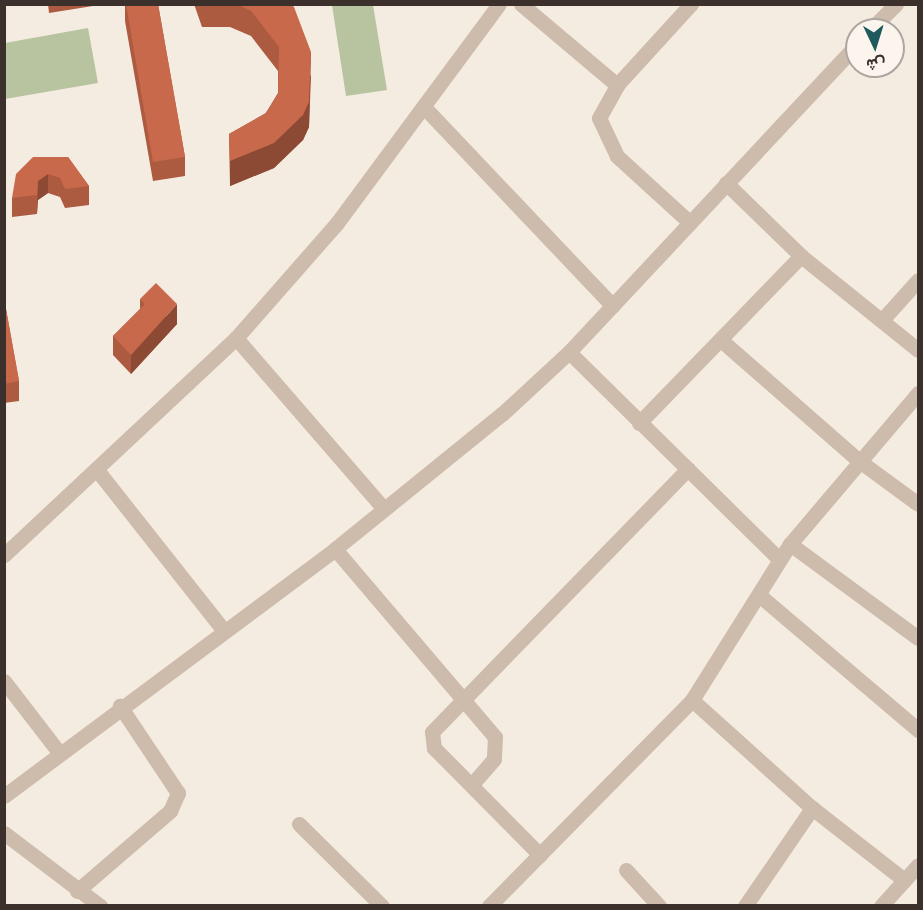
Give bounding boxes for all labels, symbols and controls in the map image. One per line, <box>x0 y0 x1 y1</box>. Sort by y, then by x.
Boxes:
north arrow <box>845 18 905 78</box>
text: ش <box>866 54 886 75</box>

